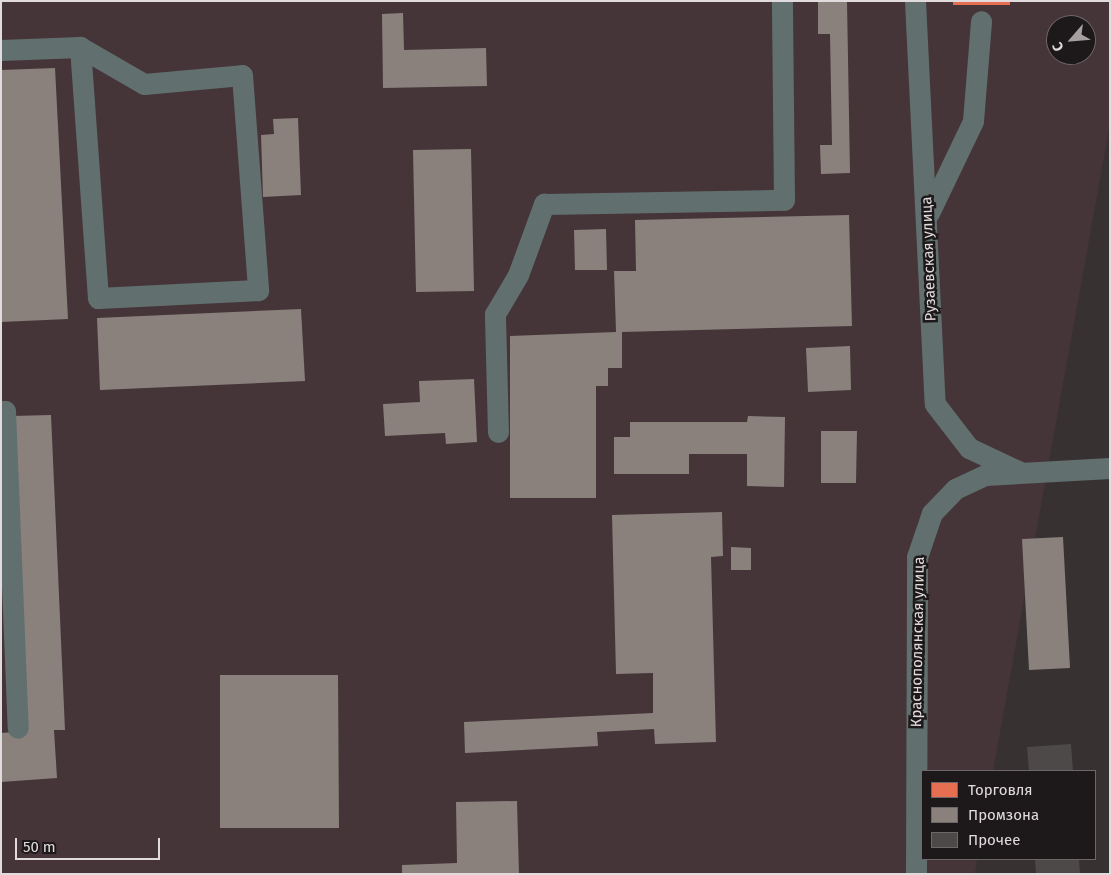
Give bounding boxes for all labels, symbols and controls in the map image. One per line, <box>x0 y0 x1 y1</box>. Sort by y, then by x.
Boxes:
north arrow <box>1046 15 1096 65</box>
text: С <box>1049 39 1067 54</box>
street label: Рузаевская улица <box>918 196 940 322</box>
street label: Краснополянская улица <box>908 556 928 728</box>
legend <box>921 770 1096 860</box>
text: Торговля <box>968 781 1033 799</box>
text: Промзона <box>968 806 1039 824</box>
scale bar <box>18 828 162 860</box>
text: Прочее <box>968 831 1020 849</box>
text: 50 m <box>23 838 56 856</box>

